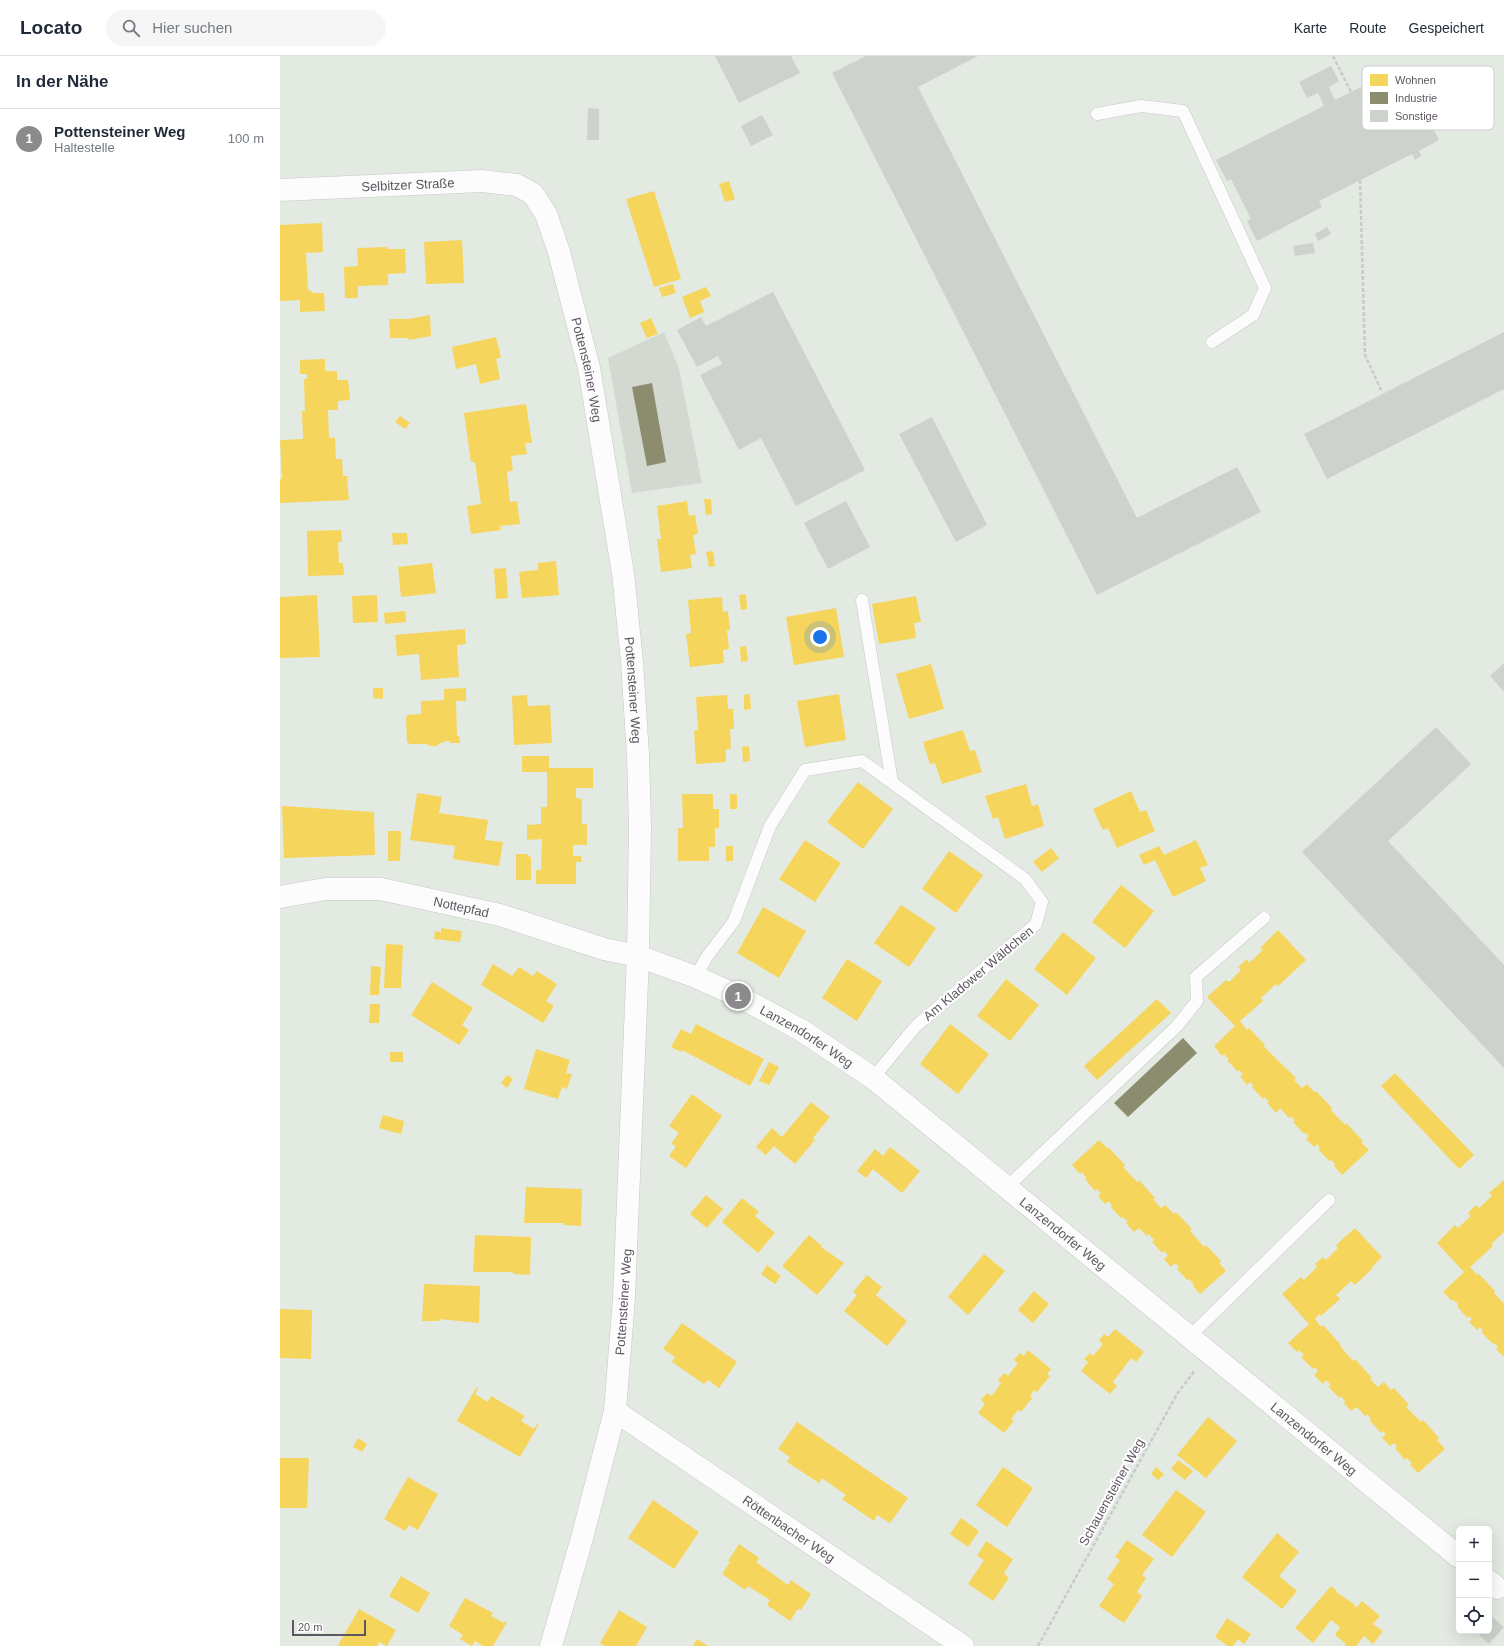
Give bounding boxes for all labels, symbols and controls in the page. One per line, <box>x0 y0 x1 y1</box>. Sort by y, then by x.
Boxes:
search box <box>106 10 386 46</box>
text: Locato <box>20 17 82 38</box>
icon: search <box>120 17 142 39</box>
text: Hier suchen <box>152 19 232 36</box>
text: Karte <box>1294 20 1327 36</box>
text: Route <box>1349 20 1387 36</box>
text: Gespeichert <box>1409 20 1484 36</box>
legend <box>1362 66 1494 130</box>
text: In der Nähe <box>16 72 109 91</box>
text: Wohnen <box>1395 74 1436 86</box>
text: Industrie <box>1395 92 1437 104</box>
text: Sonstige <box>1395 110 1438 122</box>
text: Pottensteiner Weg <box>54 123 185 140</box>
text: 1 <box>25 131 33 146</box>
text: 100 m <box>228 131 264 146</box>
text: Haltestelle <box>54 140 115 155</box>
street label: Selbitzer Straße <box>361 175 455 194</box>
street label: Pottensteiner Weg <box>568 316 605 423</box>
your location <box>810 627 830 647</box>
street label: Pottensteiner Weg <box>621 636 644 744</box>
street label: Nottepfad <box>432 894 490 920</box>
street label: Am Kladower Wäldchen <box>920 923 1036 1024</box>
pin: 1 <box>725 981 751 1011</box>
street label: Lanzendorfer Weg <box>757 1002 856 1071</box>
street label: Lanzendorfer Weg <box>1017 1194 1109 1273</box>
street label: Pottensteiner Weg <box>612 1248 635 1356</box>
street label: Lanzendorfer Weg <box>1267 1399 1360 1478</box>
street label: Schauensteiner Weg <box>1076 1436 1147 1549</box>
street label: Röttenbacher Weg <box>740 1492 838 1565</box>
map controls <box>1456 1526 1492 1634</box>
button: + <box>1456 1526 1492 1562</box>
button: − <box>1456 1562 1492 1598</box>
button: locate <box>1456 1598 1492 1634</box>
scale bar <box>292 1618 366 1637</box>
text: 20 m <box>298 1621 322 1633</box>

